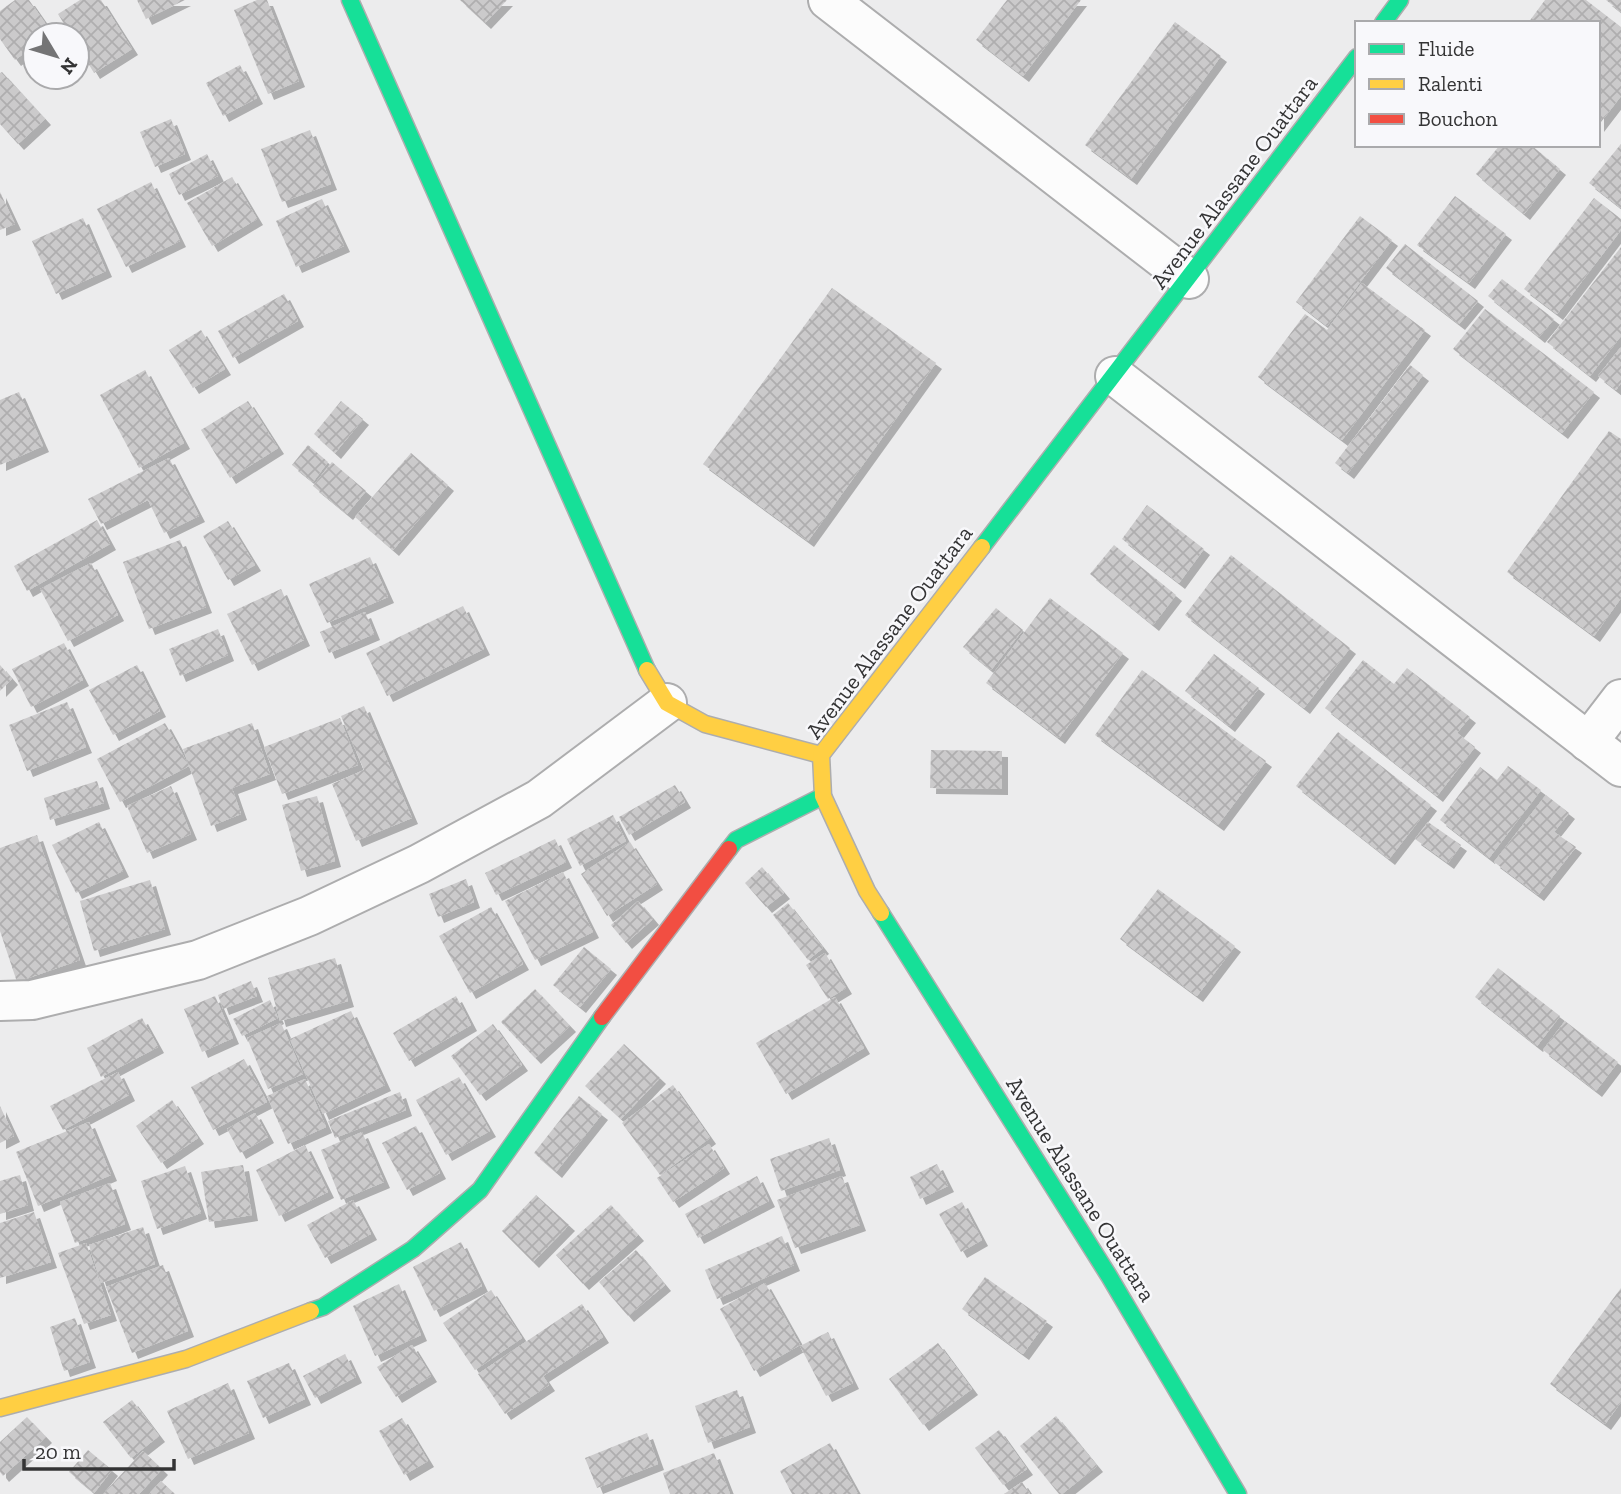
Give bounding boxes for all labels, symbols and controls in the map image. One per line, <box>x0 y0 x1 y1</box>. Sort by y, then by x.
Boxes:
north arrow <box>21 21 91 91</box>
legend <box>1355 21 1600 147</box>
text: Fluide <box>1418 36 1474 61</box>
text: N <box>55 53 83 79</box>
street label: Avenue Alassane Ouattara <box>1145 70 1323 294</box>
text: Ralenti <box>1418 71 1482 96</box>
text: Bouchon <box>1418 106 1498 131</box>
street label: Avenue Alassane Ouattara <box>800 520 978 744</box>
street label: Avenue Alassane Ouattara <box>1000 1071 1162 1307</box>
scale bar <box>24 1428 175 1472</box>
text: 20 m <box>35 1439 81 1464</box>

